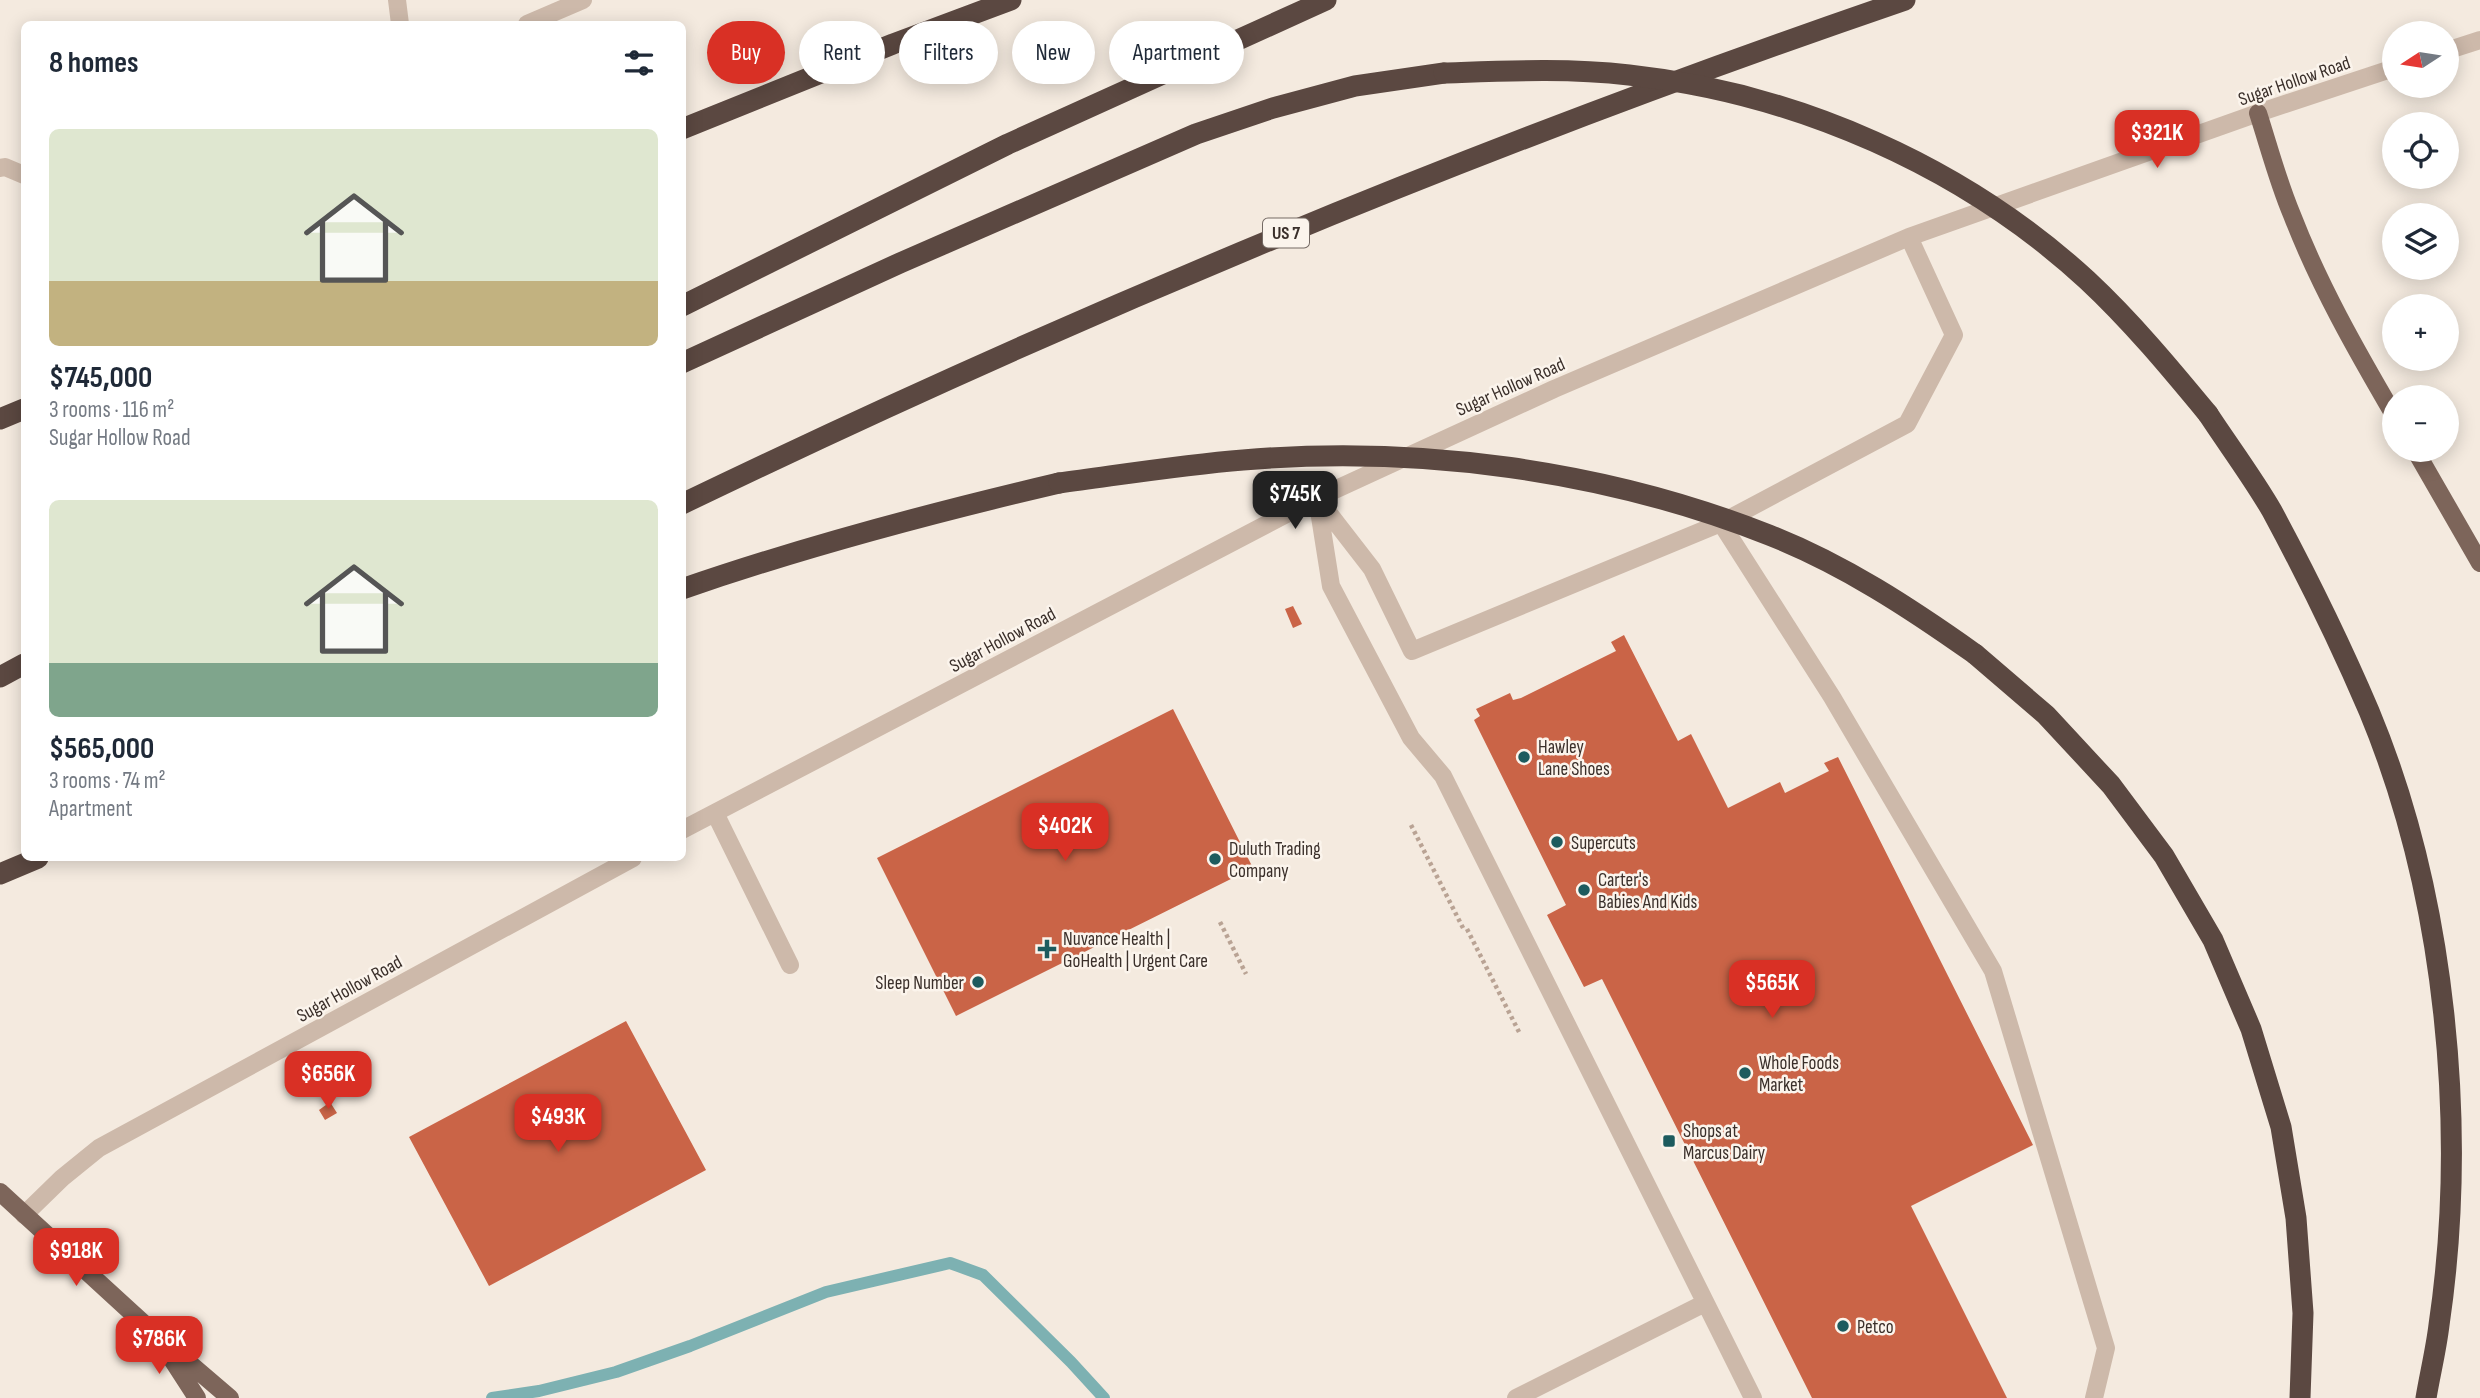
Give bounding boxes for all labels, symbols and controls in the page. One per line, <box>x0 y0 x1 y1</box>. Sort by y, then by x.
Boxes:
chip: Buy <box>707 21 785 84</box>
chip: Rent <box>799 21 885 84</box>
chip: Filters <box>899 21 998 84</box>
chip: New <box>1012 21 1095 84</box>
chip: Apartment <box>1109 21 1244 84</box>
north arrow <box>2382 21 2459 98</box>
map controls <box>2382 21 2459 462</box>
icon: filters <box>620 44 658 82</box>
text: 8 homes <box>49 45 138 81</box>
street label: Sugar Hollow Road <box>2235 52 2354 111</box>
pin: $321K <box>2108 110 2206 170</box>
button: locate <box>2382 112 2459 189</box>
text: $321K <box>2131 119 2183 147</box>
icon: home <box>291 175 417 301</box>
button: layers <box>2382 203 2459 280</box>
road number: US 7 <box>1263 218 1309 247</box>
button: + <box>2382 294 2459 371</box>
street label: Sugar Hollow Road <box>1453 353 1569 422</box>
text: $745,000 <box>49 360 152 396</box>
button: − <box>2382 385 2459 462</box>
text: 3 rooms · 116 m² <box>49 396 174 424</box>
text: Sugar Hollow Road <box>49 424 191 452</box>
pin: $745K <box>1246 472 1344 531</box>
text: $745K <box>1269 480 1321 508</box>
icon: home <box>291 546 417 672</box>
street label: Sugar Hollow Road <box>946 603 1060 678</box>
text: $565,000 <box>49 731 154 767</box>
place label: Hawley Lane Shoes <box>1538 736 1610 781</box>
marker: Hawley Lane Shoes <box>1516 749 1532 765</box>
text: 3 rooms · 74 m² <box>49 767 166 795</box>
text: Apartment <box>49 795 133 823</box>
pin: $402K <box>1016 804 1114 863</box>
text: $402K <box>1038 812 1092 840</box>
place label: Supercuts <box>1571 832 1636 855</box>
marker: Supercuts <box>1549 834 1565 850</box>
place label: Duluth Trading Company <box>1229 838 1321 883</box>
marker: Duluth Trading Company <box>1207 851 1223 867</box>
place label: Carter's Babies And Kids <box>1598 869 1697 914</box>
marker: Carter's Babies And Kids <box>1576 882 1592 898</box>
place label: Nuvance Health | GoHealth | Urgent Care <box>1063 928 1208 973</box>
marker: Nuvance Health | GoHealth | Urgent Care <box>1037 939 1057 959</box>
street label: Sugar Hollow Road <box>293 951 406 1028</box>
pin: $565K <box>1723 960 1821 1020</box>
text: $565K <box>1745 969 1799 997</box>
place label: Sleep Number <box>875 972 965 995</box>
marker: Sleep Number <box>970 974 986 990</box>
pin: $656K <box>279 1052 377 1111</box>
place label: Whole Foods Market <box>1759 1052 1839 1097</box>
text: $656K <box>301 1060 355 1088</box>
marker: Whole Foods Market <box>1737 1065 1753 1081</box>
pin: $493K <box>509 1094 607 1154</box>
text: $493K <box>530 1103 586 1131</box>
place label: Shops at Marcus Dairy <box>1683 1120 1766 1165</box>
marker: Shops at Marcus Dairy <box>1661 1133 1677 1149</box>
pin: $918K <box>27 1228 125 1288</box>
text: $918K <box>49 1237 103 1265</box>
pin: $786K <box>110 1316 208 1376</box>
place label: Petco <box>1857 1316 1894 1339</box>
marker: Petco <box>1835 1318 1851 1334</box>
text: $786K <box>132 1325 186 1353</box>

